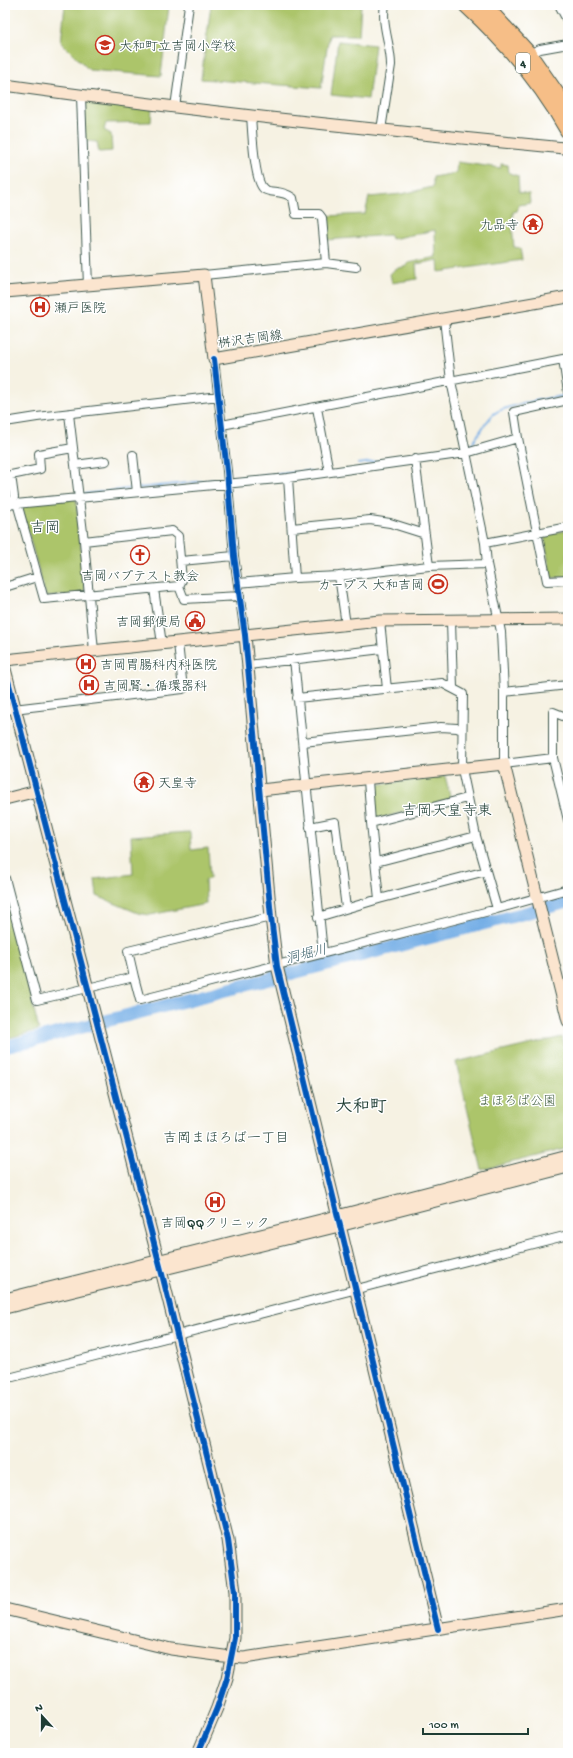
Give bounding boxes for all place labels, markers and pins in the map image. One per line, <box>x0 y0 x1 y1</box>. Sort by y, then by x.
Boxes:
school or university icon: 大和町立吉岡小学校 <box>94 34 116 56</box>
place label: 大和町立吉岡小学校 <box>119 39 236 55</box>
temple icon: 九品寺 <box>522 213 544 235</box>
place label: 九品寺 <box>480 219 519 234</box>
hospital icon: 瀬戸医院 <box>29 296 51 318</box>
place label: 瀬戸医院 <box>54 301 106 317</box>
church icon: 吉岡バプテスト教会 <box>129 544 151 566</box>
place label: 吉岡バプテスト教会 <box>81 569 199 585</box>
sports icon: カーブス 大和吉岡 <box>427 573 449 595</box>
place label: カーブス 大和吉岡 <box>318 578 424 594</box>
public building icon: 吉岡郵便局 <box>184 610 206 632</box>
place label: 吉岡郵便局 <box>116 615 181 631</box>
hospital icon: 吉岡胃腸科内科医院 <box>75 653 97 675</box>
place label: 吉岡胃腸科内科医院 <box>100 658 217 674</box>
hospital icon: 吉岡腎・循環器科 <box>78 674 100 696</box>
place label: 吉岡腎・循環器科 <box>103 679 207 695</box>
temple icon: 天皇寺 <box>133 771 155 793</box>
place label: 天皇寺 <box>158 777 197 792</box>
hospital icon: 吉岡QQクリニック <box>204 1191 226 1213</box>
place label: 吉岡QQクリニック <box>161 1216 269 1232</box>

